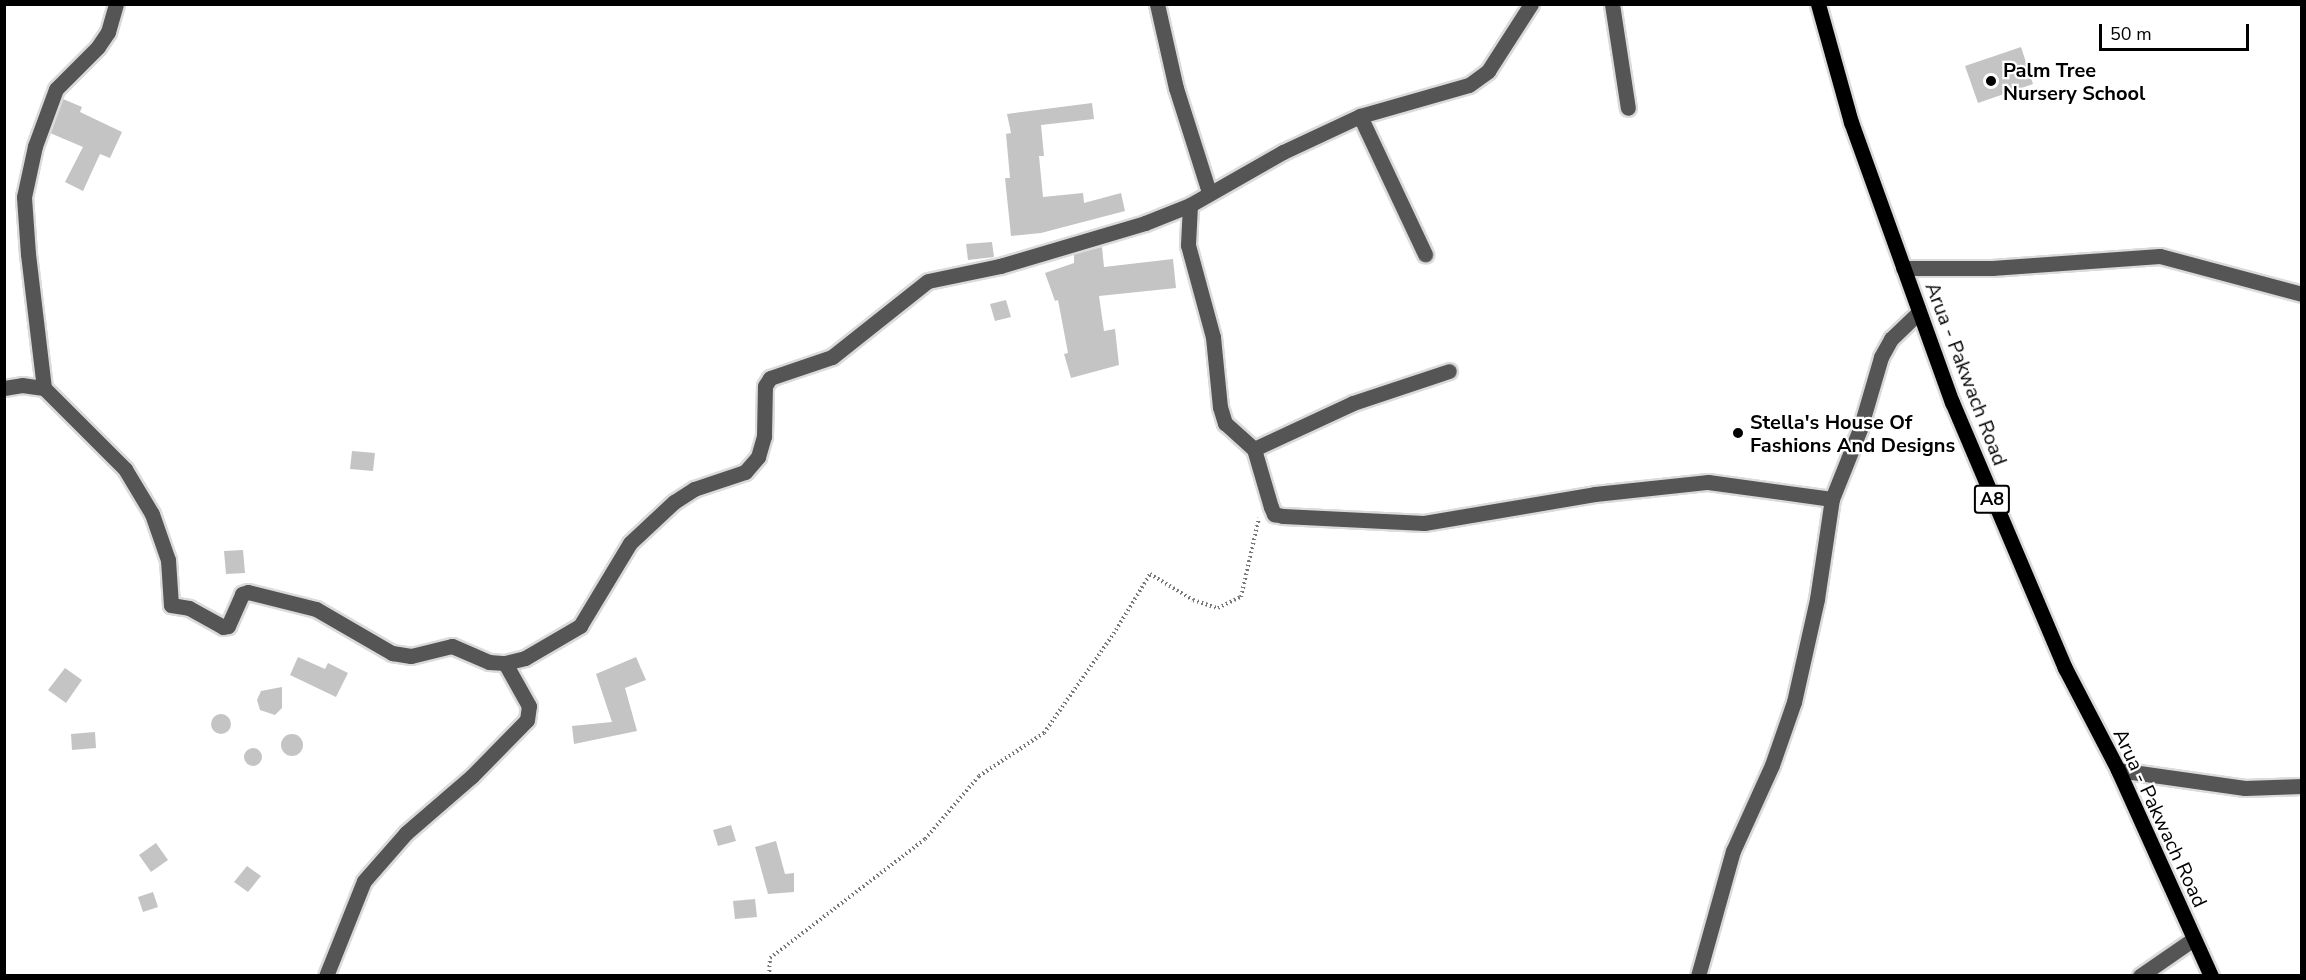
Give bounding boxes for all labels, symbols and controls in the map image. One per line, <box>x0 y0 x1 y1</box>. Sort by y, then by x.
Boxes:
scale bar <box>2102 12 2252 50</box>
text: 50 m <box>2110 22 2152 46</box>
place label: Palm Tree Nursery School <box>2003 58 2145 105</box>
marker: Palm Tree Nursery School <box>1984 74 1998 88</box>
street label: Arua - Pakwach Road <box>1920 279 2012 469</box>
place label: Stella's House Of Fashions And Designs <box>1750 410 1955 457</box>
marker: Stella's House Of Fashions And Designs <box>1731 426 1745 440</box>
road number: A8 <box>1972 484 2012 514</box>
street label: Arua - Pakwach Road <box>2108 725 2212 911</box>

